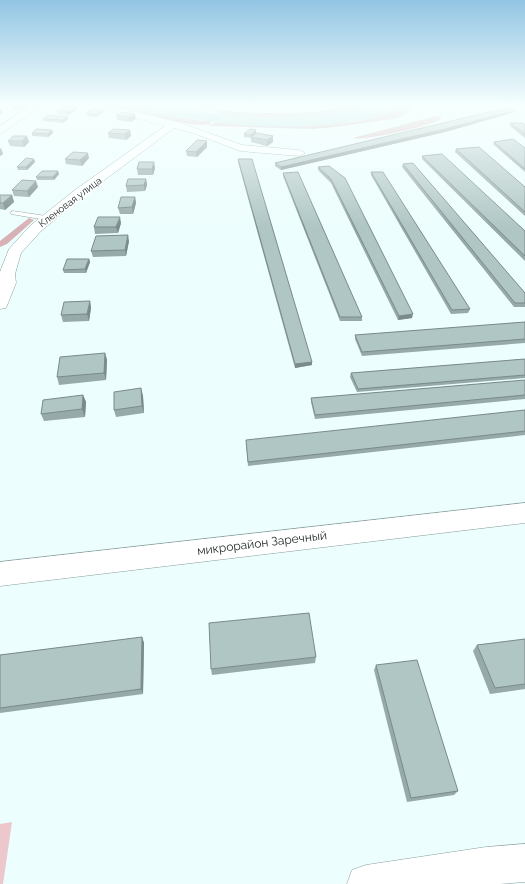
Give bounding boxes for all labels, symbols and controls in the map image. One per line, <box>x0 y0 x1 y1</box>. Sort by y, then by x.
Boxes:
street label: Кленовая улица <box>36 175 104 229</box>
street label: микрорайон Заречный <box>196 528 328 558</box>

